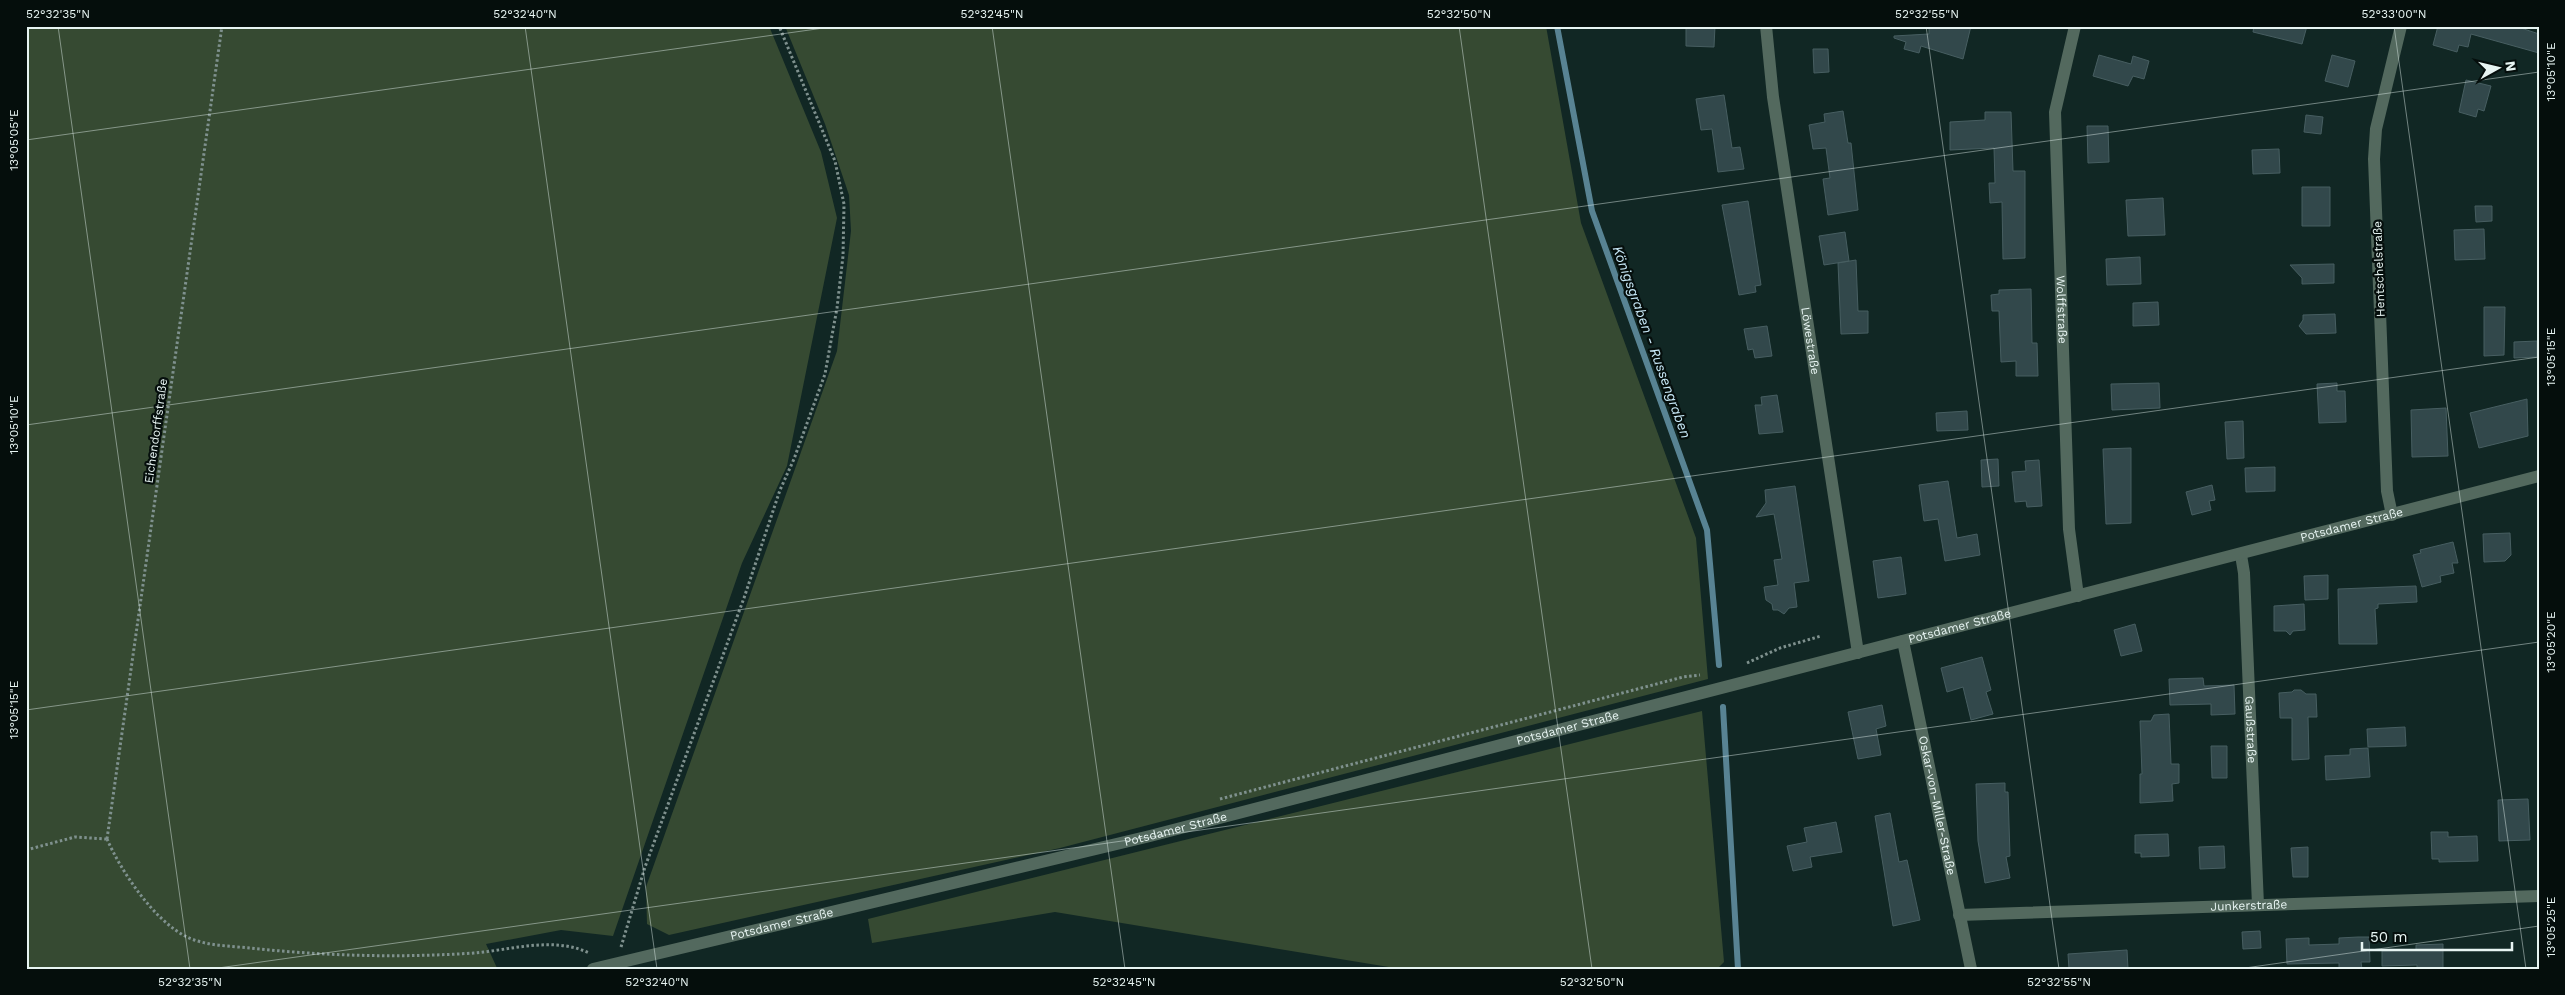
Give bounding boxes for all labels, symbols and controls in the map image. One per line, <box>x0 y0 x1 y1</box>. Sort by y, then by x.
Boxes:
text: 52°32'35"N <box>26 7 90 21</box>
text: 52°32'40"N <box>493 7 557 21</box>
text: 52°32'45"N <box>960 7 1024 21</box>
text: 52°32'50"N <box>1427 7 1491 21</box>
text: 52°32'55"N <box>1895 7 1959 21</box>
text: 52°33'00"N <box>2362 7 2426 21</box>
north arrow <box>2472 42 2522 92</box>
text: 13°05'10"E <box>2544 42 2558 102</box>
text: N <box>2502 60 2520 72</box>
text: 13°05'05"E <box>7 109 21 171</box>
street label: Hentschelstraße <box>2370 221 2388 317</box>
water label: Königsgraben - Russengraben <box>1610 244 1694 440</box>
street label: Wolffstraße <box>2053 275 2070 344</box>
street label: Löwestraße <box>1798 306 1822 376</box>
text: 13°05'15"E <box>2544 327 2558 386</box>
street label: Eichendorffstraße <box>142 378 170 484</box>
text: 13°05'10"E <box>7 395 21 455</box>
street label: Potsdamer Straße <box>2299 505 2405 545</box>
street label: Potsdamer Straße <box>1907 606 2013 646</box>
text: 13°05'20"E <box>2544 611 2558 673</box>
text: 13°05'15"E <box>7 680 21 739</box>
street label: Gaußstraße <box>2242 696 2259 764</box>
street label: Potsdamer Straße <box>1515 708 1621 748</box>
street label: Oskar-von-Miller-Straße <box>1916 735 1958 876</box>
street label: Potsdamer Straße <box>1123 809 1228 849</box>
text: 13°05'25"E <box>2544 896 2558 957</box>
street label: Junkerstraße <box>2210 897 2288 914</box>
street label: Potsdamer Straße <box>729 905 835 943</box>
scale bar <box>2362 920 2512 952</box>
text: 50 m <box>2370 928 2407 946</box>
text: 52°32'35"N <box>158 975 222 989</box>
text: 52°32'40"N <box>625 975 689 989</box>
text: 52°32'45"N <box>1092 975 1156 989</box>
text: 52°32'50"N <box>1560 975 1624 989</box>
text: 52°32'55"N <box>2027 975 2091 989</box>

